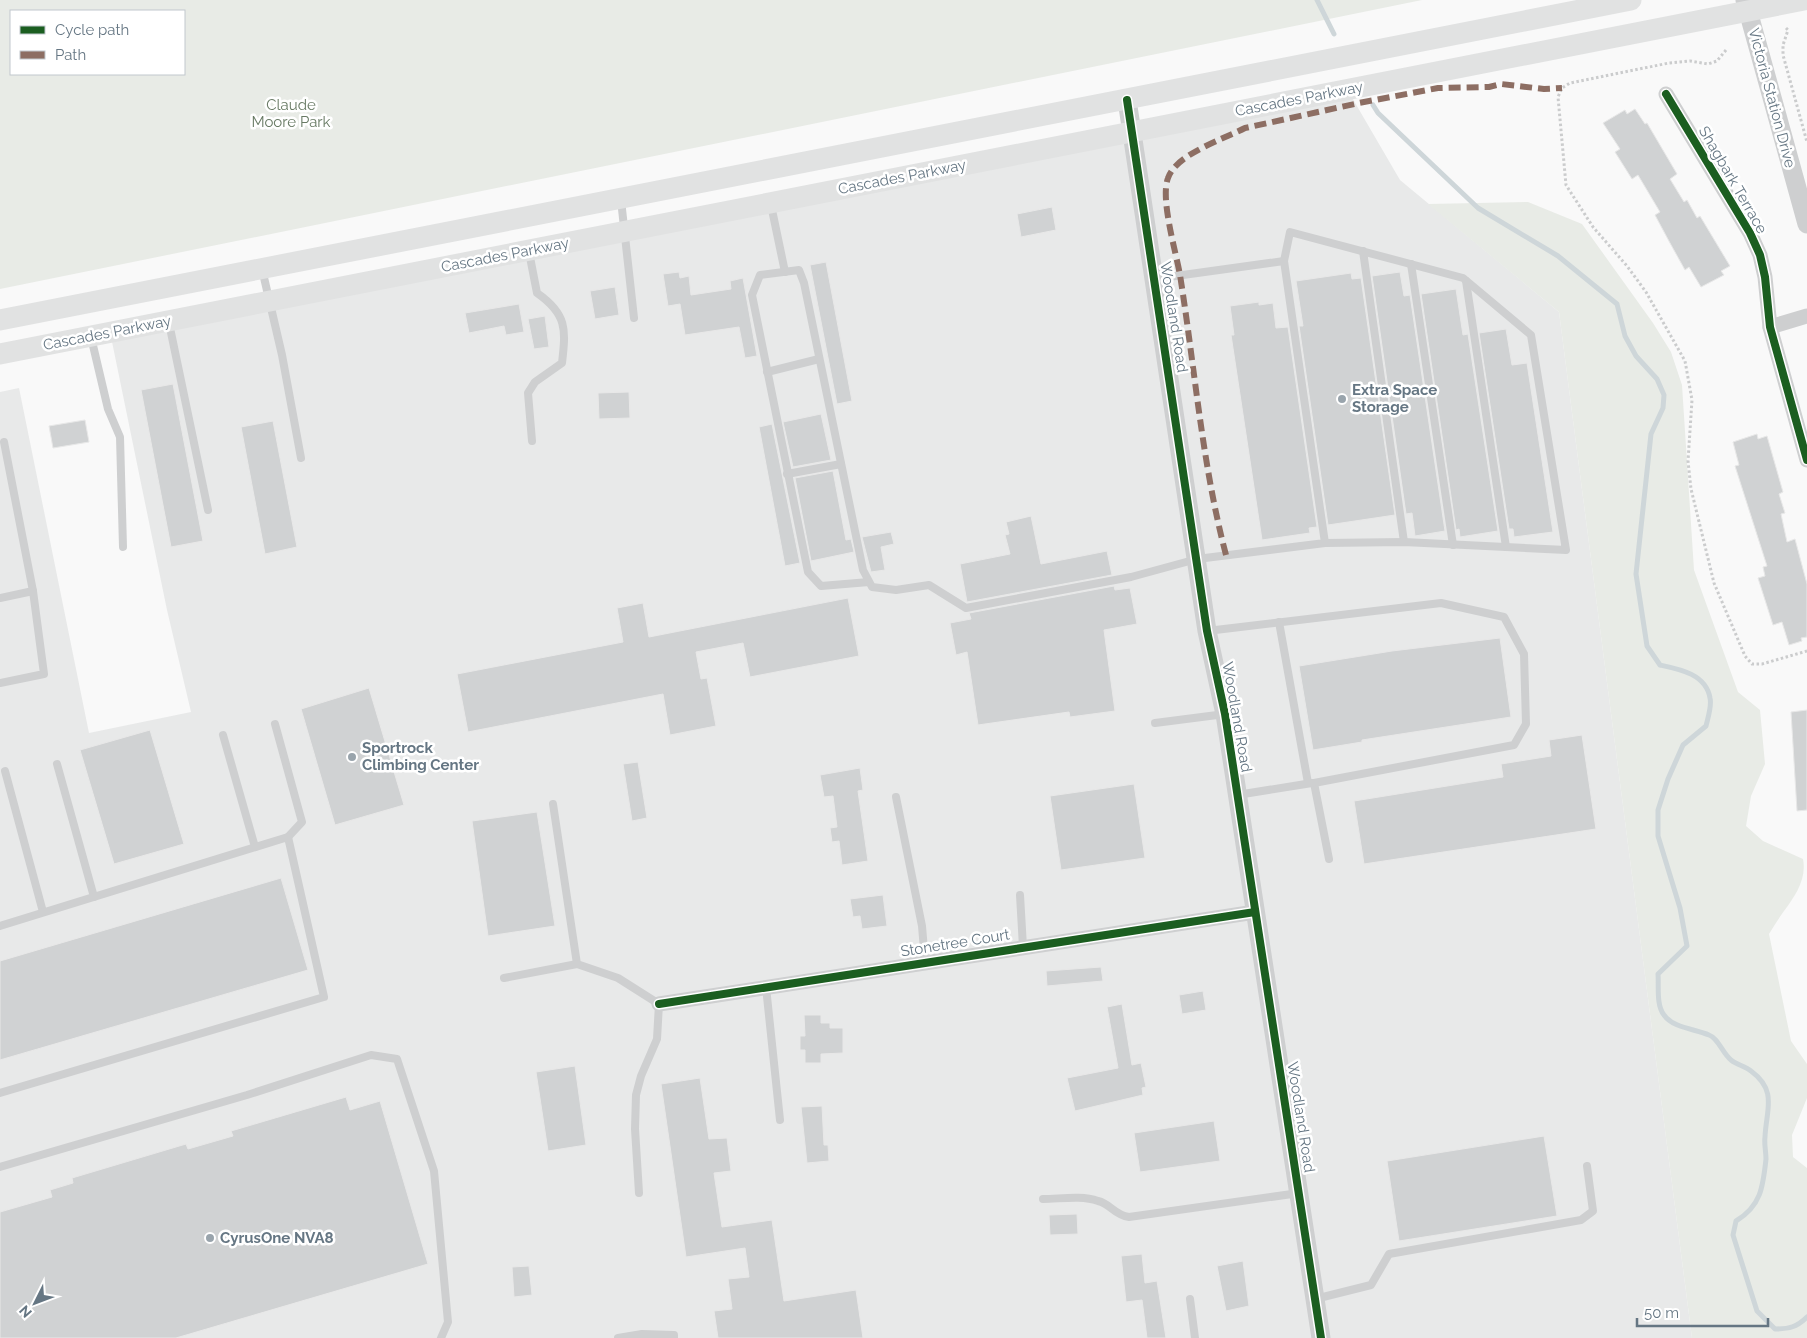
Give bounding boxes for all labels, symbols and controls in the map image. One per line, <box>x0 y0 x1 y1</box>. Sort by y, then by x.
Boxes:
legend <box>10 10 185 75</box>
text: Cycle path <box>55 21 129 39</box>
street label: Victoria Station Drive <box>1745 26 1799 170</box>
text: Path <box>55 46 86 64</box>
street label: Cascades Parkway <box>1233 78 1365 120</box>
park label: Claude Moore Park <box>251 96 331 131</box>
street label: Shagbark Terrace <box>1695 123 1771 237</box>
street label: Cascades Parkway <box>836 156 968 198</box>
street label: Cascades Parkway <box>439 234 571 276</box>
street label: Woodland Road <box>1156 260 1192 374</box>
street label: Cascades Parkway <box>41 312 173 354</box>
place label: Extra Space Storage <box>1352 381 1437 416</box>
marker: Extra Space Storage <box>1336 393 1348 405</box>
street label: Woodland Road <box>1218 660 1256 774</box>
place label: Sportrock Climbing Center <box>362 739 479 774</box>
marker: Sportrock Climbing Center <box>346 751 358 763</box>
street label: Stonetree Court <box>899 925 1011 961</box>
street label: Woodland Road <box>1283 1060 1319 1174</box>
place label: CyrusOne NVA8 <box>220 1229 334 1247</box>
marker: CyrusOne NVA8 <box>204 1232 216 1244</box>
north arrow <box>10 1278 60 1328</box>
scale bar <box>1637 1296 1768 1328</box>
text: N <box>16 1302 35 1321</box>
text: 50 m <box>1644 1304 1679 1322</box>

